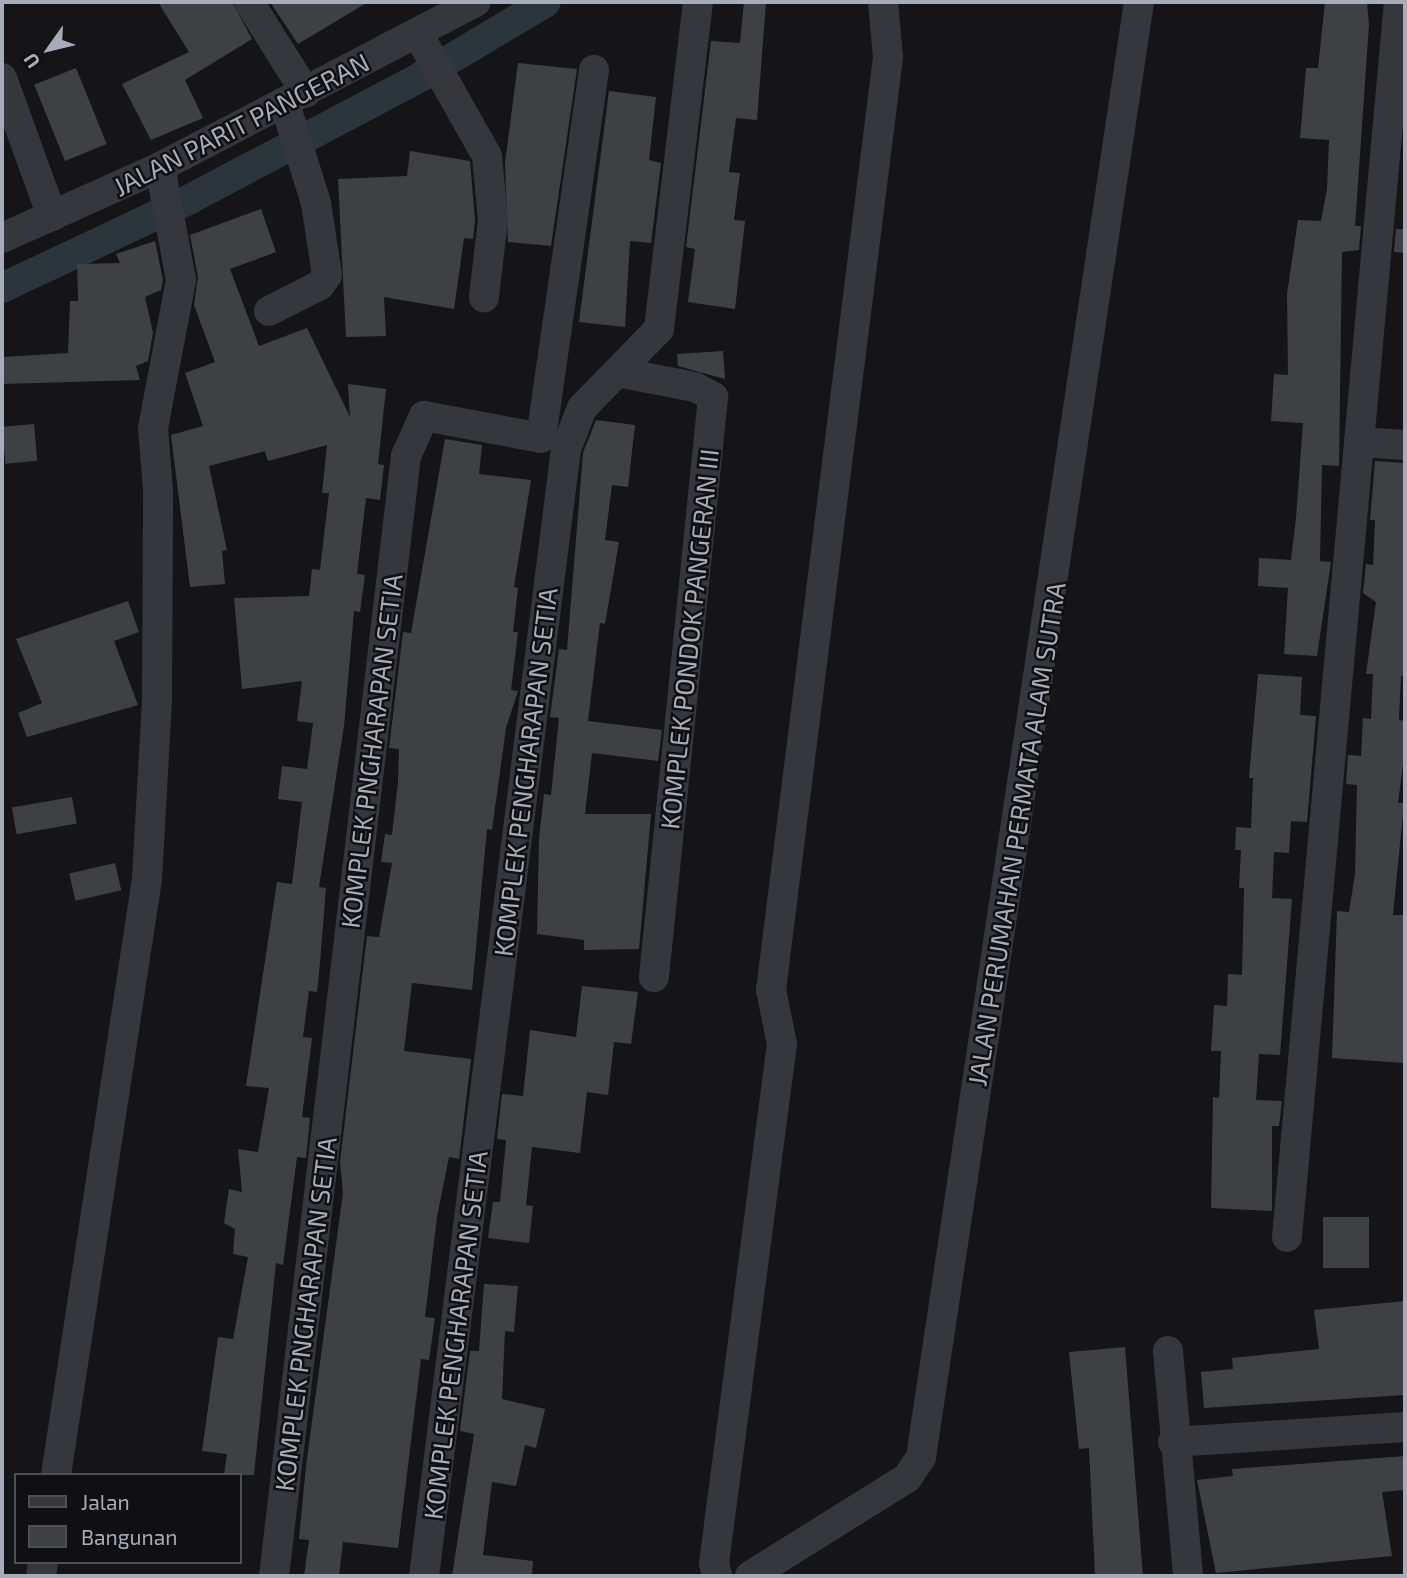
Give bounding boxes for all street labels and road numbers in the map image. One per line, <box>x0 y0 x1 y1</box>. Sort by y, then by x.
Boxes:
street label: JALAN PARIT PANGERAN <box>108 46 374 202</box>
street label: KOMPLEK PONDOK PANGERAN III <box>653 447 725 831</box>
street label: KOMPLEK PNGHARAPAN SETIA <box>334 572 408 930</box>
street label: JALAN PERUMAHAN PERMATA ALAM SUTRA <box>961 579 1071 1089</box>
street label: KOMPLEK PENGHARAPAN SETIA <box>487 586 563 958</box>
street label: KOMPLEK PNGHARAPAN SETIA <box>268 1135 342 1493</box>
street label: KOMPLEK PENGHARAPAN SETIA <box>417 1149 493 1521</box>

